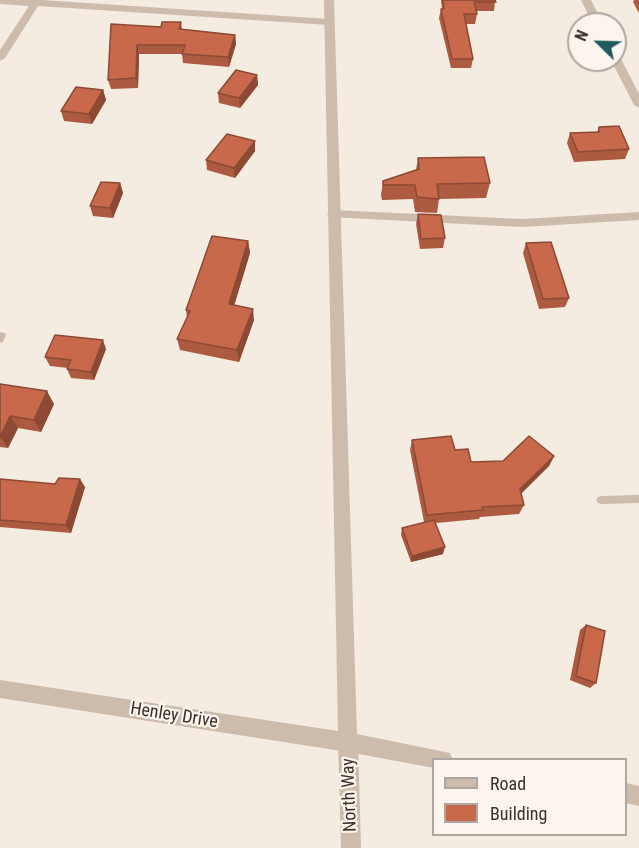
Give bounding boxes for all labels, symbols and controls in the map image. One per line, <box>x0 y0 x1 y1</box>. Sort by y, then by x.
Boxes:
north arrow <box>567 12 627 72</box>
text: N <box>571 27 592 44</box>
street label: Henley Drive <box>129 698 219 734</box>
street label: North Way <box>338 758 362 832</box>
legend <box>432 758 627 836</box>
text: Road <box>490 773 526 794</box>
text: Building <box>490 803 547 824</box>

